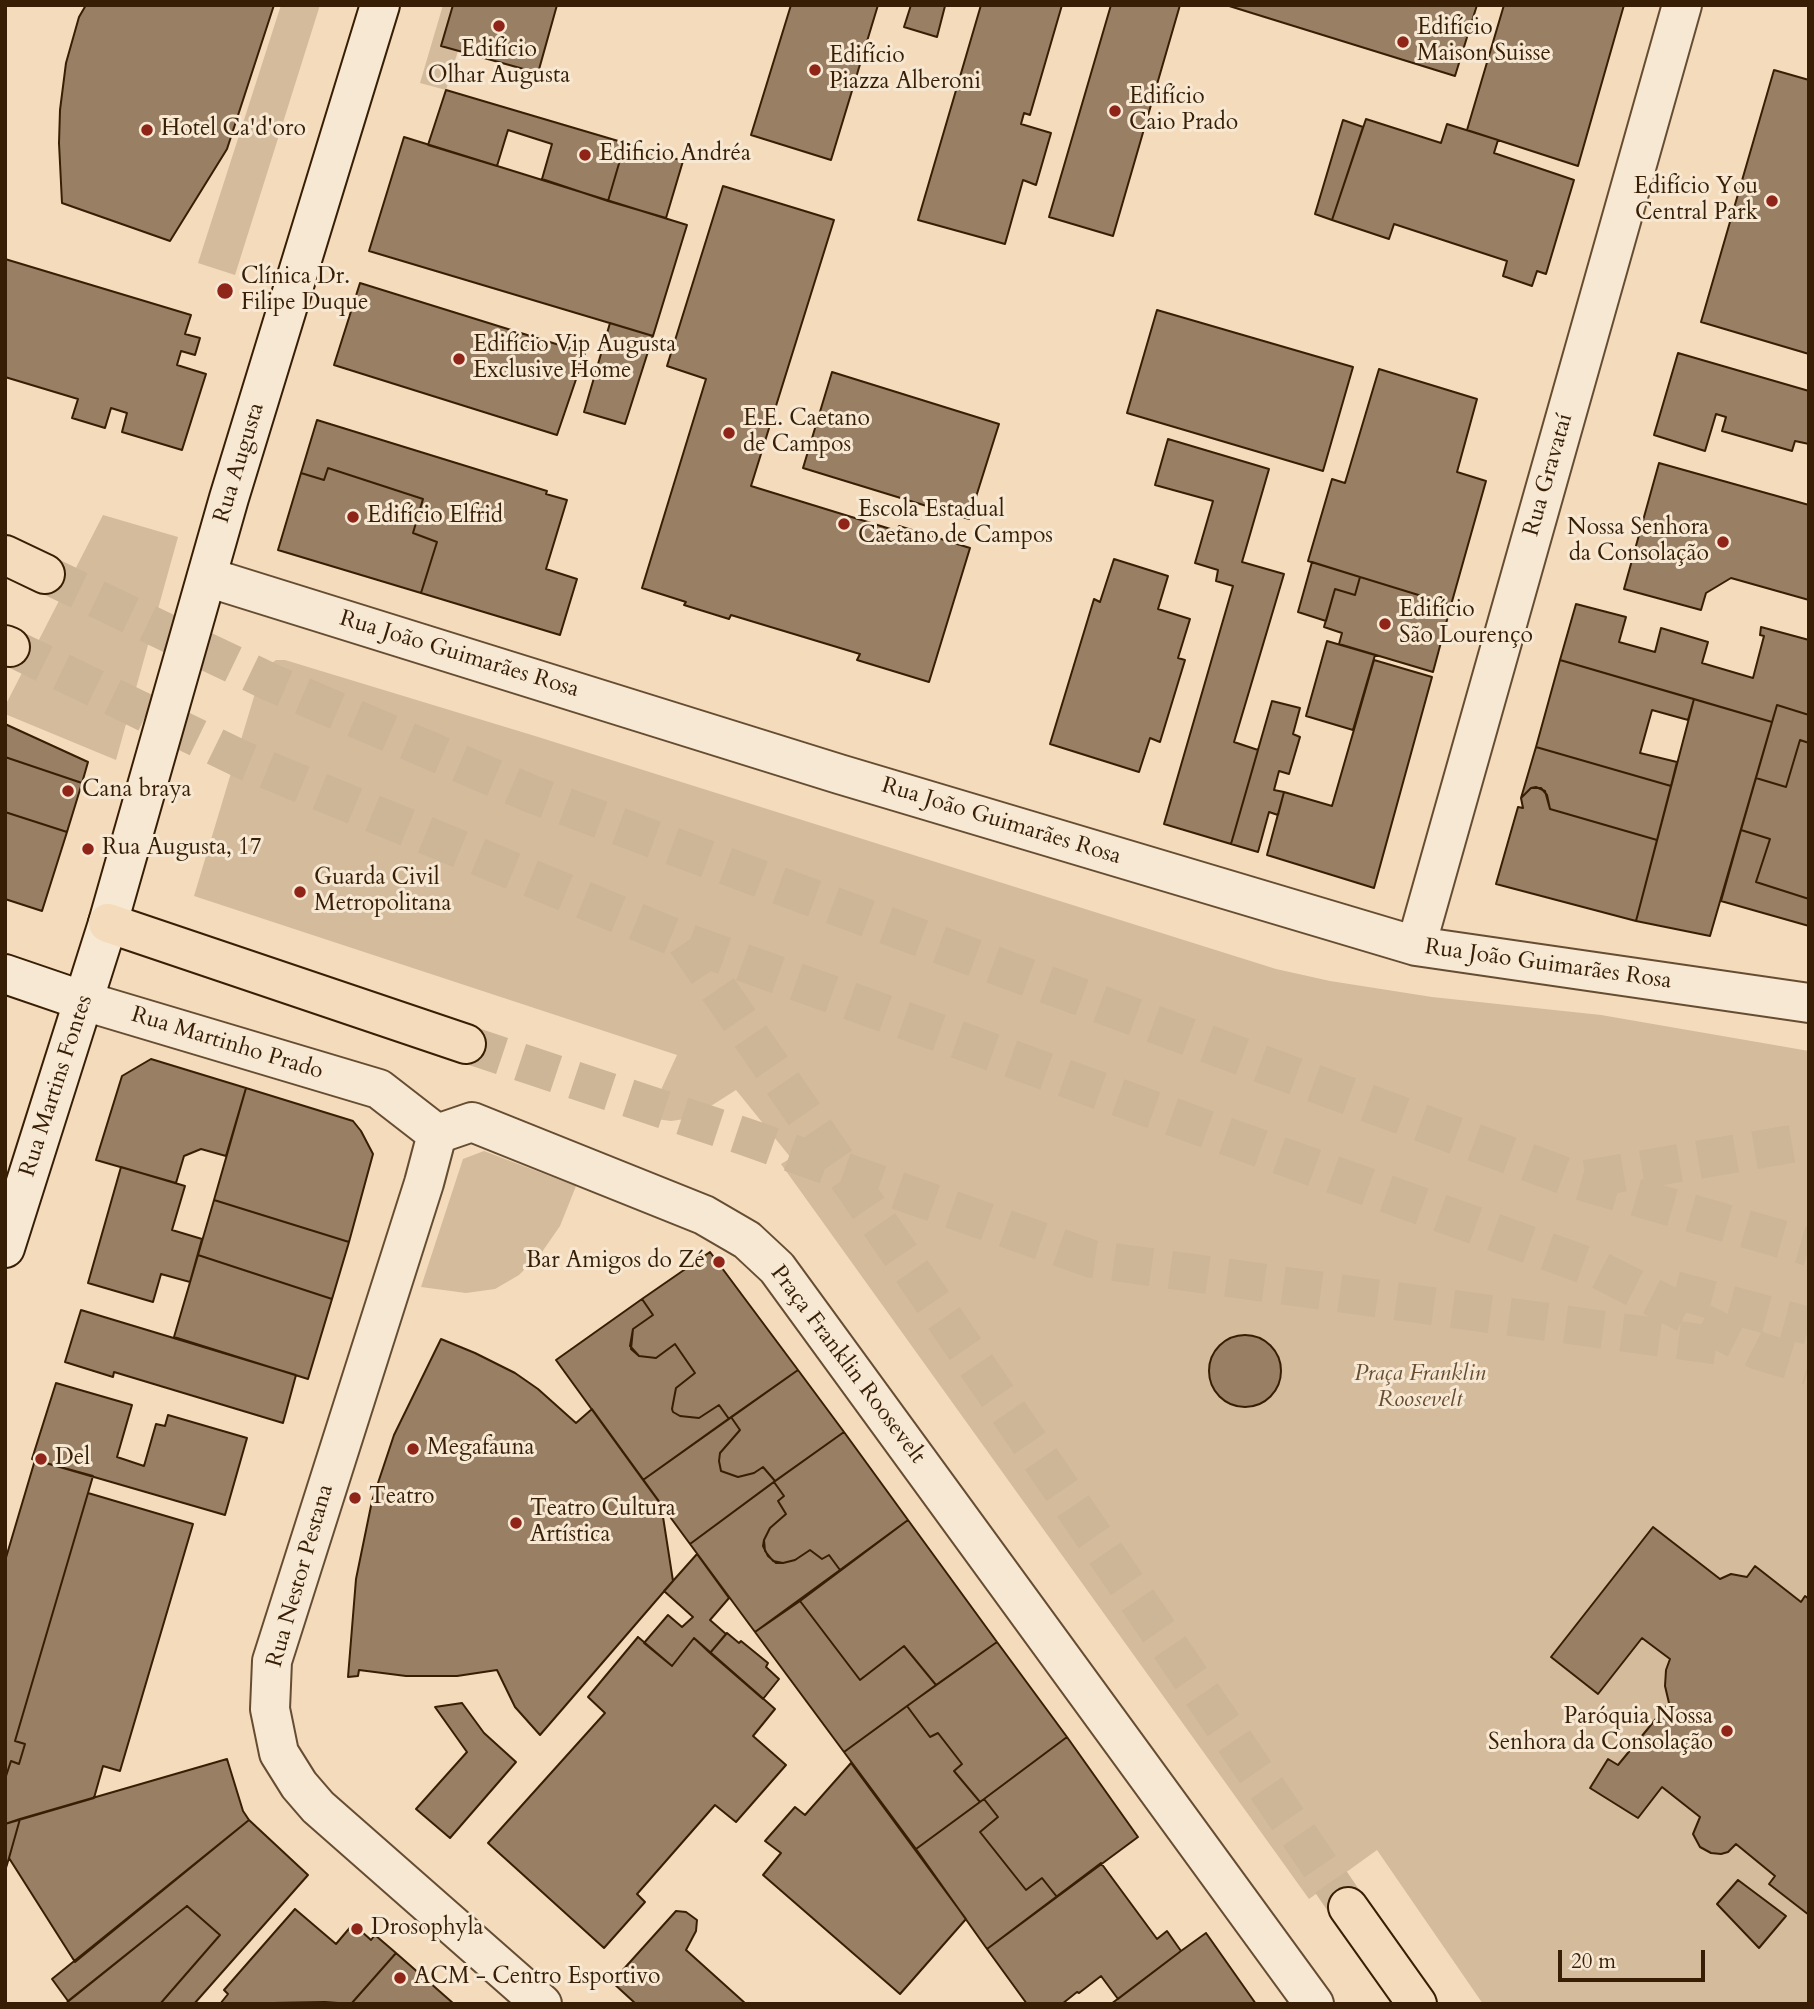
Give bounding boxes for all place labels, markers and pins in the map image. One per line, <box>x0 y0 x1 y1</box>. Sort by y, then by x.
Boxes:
place label: Edifício Maison Suisse <box>1417 15 1551 69</box>
marker: Edifício Olhar Augusta <box>491 18 507 34</box>
marker: Edifício Maison Suisse <box>1395 34 1411 50</box>
place label: Edifício Olhar Augusta <box>428 37 570 91</box>
place label: Edifício Piazza Alberoni <box>829 43 981 97</box>
marker: Edifício Piazza Alberoni <box>807 62 823 78</box>
place label: Edifício Caio Prado <box>1129 84 1238 138</box>
marker: Edifício Caio Prado <box>1107 103 1123 119</box>
place label: Hotel Ca'd'oro <box>161 116 306 144</box>
marker: Hotel Ca'd'oro <box>139 122 155 138</box>
place label: Edificio Andréa <box>599 141 751 169</box>
marker: Edificio Andréa <box>577 147 593 163</box>
place label: Edifício You Central Park <box>1634 174 1758 228</box>
marker: Edifício You Central Park <box>1764 193 1780 209</box>
place label: Clínica Dr. Filipe Duque <box>241 264 368 318</box>
marker: Clínica Dr. Filipe Duque <box>215 281 235 301</box>
place label: Edifício Vip Augusta Exclusive Home <box>473 332 676 386</box>
marker: Edifício Vip Augusta Exclusive Home <box>451 351 467 367</box>
place label: E.E. Caetano de Campos <box>743 406 870 460</box>
marker: E.E. Caetano de Campos <box>721 425 737 441</box>
place label: Escola Estadual Caetano de Campos <box>858 497 1053 551</box>
place label: Edifício Elfrid <box>367 503 503 531</box>
marker: Edifício Elfrid <box>345 509 361 525</box>
place label: Nossa Senhora da Consolação <box>1567 515 1709 569</box>
marker: Escola Estadual Caetano de Campos <box>836 516 852 532</box>
marker: Nossa Senhora da Consolação <box>1715 534 1731 550</box>
place label: Edifício São Lourenço <box>1399 597 1533 651</box>
marker: Edifício São Lourenço <box>1377 616 1393 632</box>
place label: Cana braya <box>82 777 191 805</box>
marker: Cana braya <box>60 783 76 799</box>
place label: Rua Augusta, 17 <box>102 835 262 863</box>
marker: Rua Augusta, 17 <box>80 841 96 857</box>
place label: Guarda Civil Metropolitana <box>314 865 451 919</box>
marker: Guarda Civil Metropolitana <box>292 884 308 900</box>
place label: Bar Amigos do Zé <box>526 1248 705 1276</box>
marker: Bar Amigos do Zé <box>711 1254 727 1270</box>
place label: Megafauna <box>427 1435 535 1463</box>
marker: Megafauna <box>405 1441 421 1457</box>
place label: Del <box>55 1445 90 1473</box>
marker: Del <box>33 1451 49 1467</box>
place label: Teatro <box>369 1484 434 1512</box>
marker: Teatro <box>347 1490 363 1506</box>
place label: Teatro Cultura Artística <box>530 1496 676 1550</box>
marker: Teatro Cultura Artística <box>508 1515 524 1531</box>
place label: Paróquia Nossa Senhora da Consolação <box>1488 1704 1713 1758</box>
marker: Paróquia Nossa Senhora da Consolação <box>1719 1723 1735 1739</box>
place label: Drosophyla <box>371 1915 483 1943</box>
marker: Drosophyla <box>349 1921 365 1937</box>
place label: ACM - Centro Esportivo <box>414 1964 660 1992</box>
marker: ACM - Centro Esportivo <box>392 1970 408 1986</box>

